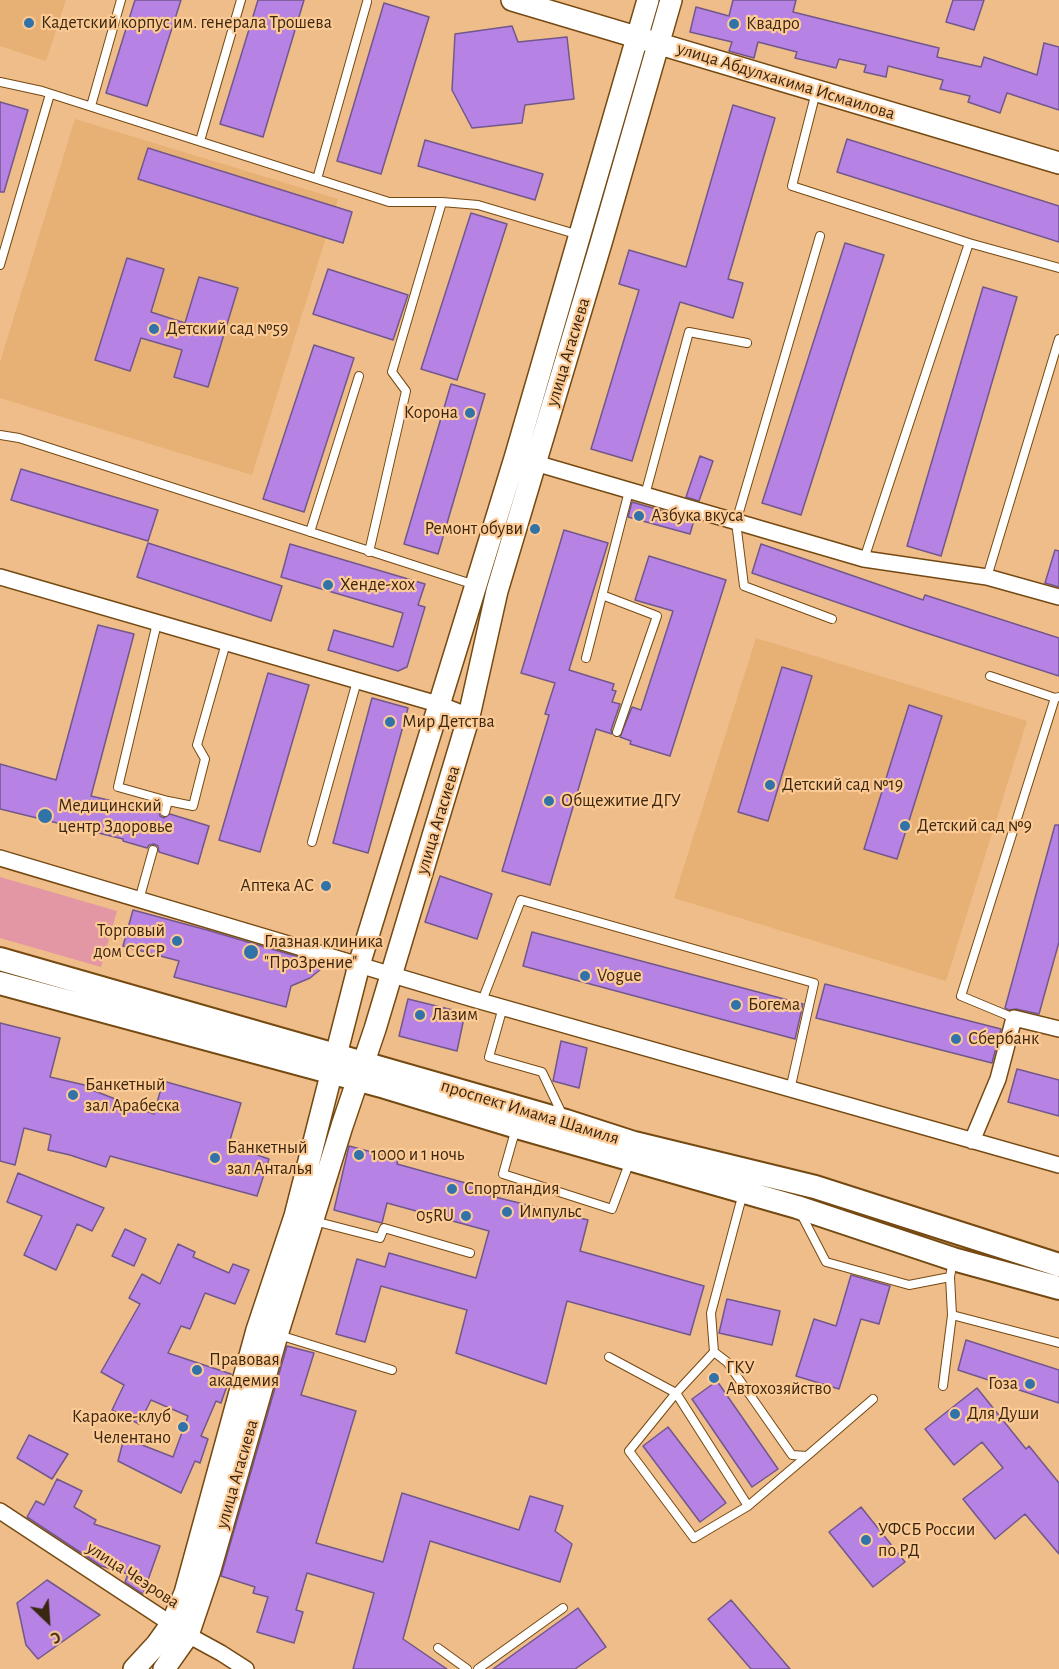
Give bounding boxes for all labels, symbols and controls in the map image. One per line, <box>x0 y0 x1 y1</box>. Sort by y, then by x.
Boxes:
place label: Кадетский корпус им. генерала Трошева <box>41 12 332 34</box>
place label: Квадро <box>746 13 800 35</box>
marker: Кадетский корпус им. генерала Трошева <box>22 16 36 30</box>
marker: Квадро <box>727 17 741 31</box>
street label: улица Абдулхакима Исмаилова <box>674 38 898 124</box>
street label: улица Агасиева <box>541 295 595 409</box>
place label: Детский сад №59 <box>166 318 289 340</box>
marker: Детский сад №59 <box>147 322 161 336</box>
place label: Корона <box>404 402 458 424</box>
marker: Корона <box>463 406 477 420</box>
place label: Азбука вкуса <box>651 505 743 527</box>
marker: Азбука вкуса <box>632 509 646 523</box>
place label: Ремонт обуви <box>425 518 523 540</box>
marker: Ремонт обуви <box>528 522 542 536</box>
place label: Хенде-хох <box>340 574 415 596</box>
marker: Хенде-хох <box>321 578 335 592</box>
place label: Мир Детства <box>402 711 495 733</box>
marker: Мир Детства <box>383 715 397 729</box>
street label: улица Агасиева <box>411 763 465 877</box>
place label: Детский сад №19 <box>782 774 903 796</box>
marker: Детский сад №19 <box>763 778 777 792</box>
place label: Общежитие ДГУ <box>561 790 681 812</box>
marker: Общежитие ДГУ <box>542 794 556 808</box>
place label: Медицинский центр Здоровье <box>58 795 173 838</box>
marker: Медицинский центр Здоровье <box>36 807 54 825</box>
place label: Детский сад №9 <box>917 815 1032 837</box>
marker: Детский сад №9 <box>898 819 912 833</box>
place label: Аптека АС <box>240 875 314 897</box>
marker: Аптека АС <box>319 879 333 893</box>
place label: Торговый дом СССР <box>93 920 165 962</box>
place label: Глазная клиника "ПроЗрение" <box>264 931 383 974</box>
marker: Торговый дом СССР <box>170 934 184 948</box>
marker: Глазная клиника "ПроЗрение" <box>242 943 260 961</box>
place label: Vogue <box>597 965 641 987</box>
marker: Vogue <box>578 969 592 983</box>
place label: Богема <box>748 994 800 1016</box>
marker: Богема <box>729 998 743 1012</box>
place label: Лазим <box>432 1004 478 1026</box>
marker: Лазим <box>413 1008 427 1022</box>
place label: Сбербанк <box>968 1028 1039 1050</box>
marker: Сбербанк <box>949 1032 963 1046</box>
place label: Банкетный зал Арабеска <box>85 1074 180 1116</box>
street label: проспект Имама Шамиля <box>438 1075 622 1149</box>
marker: Банкетный зал Арабеска <box>66 1088 80 1102</box>
place label: Банкетный зал Анталья <box>227 1137 312 1180</box>
place label: 1000 и 1 ночь <box>371 1144 464 1166</box>
marker: 1000 и 1 ночь <box>352 1148 366 1162</box>
marker: Банкетный зал Анталья <box>208 1151 222 1165</box>
place label: Спортландия <box>464 1178 560 1200</box>
marker: Спортландия <box>445 1182 459 1196</box>
place label: Импульс <box>519 1201 582 1223</box>
place label: 05RU <box>416 1205 454 1227</box>
marker: Импульс <box>500 1205 514 1219</box>
marker: 05RU <box>459 1209 473 1223</box>
place label: Правовая академия <box>209 1349 280 1392</box>
place label: ГКУ Автохозяйство <box>726 1357 831 1400</box>
marker: Правовая академия <box>190 1363 204 1377</box>
marker: ГКУ Автохозяйство <box>707 1371 721 1385</box>
place label: Гоза <box>988 1373 1018 1395</box>
marker: Гоза <box>1023 1377 1037 1391</box>
place label: Для Души <box>967 1403 1039 1425</box>
place label: Караоке-клуб Челентано <box>72 1406 171 1448</box>
marker: Для Души <box>948 1407 962 1421</box>
street label: улица Агасиева <box>211 1417 263 1531</box>
marker: Караоке-клуб Челентано <box>176 1420 190 1434</box>
place label: УФСБ России по РД <box>878 1519 975 1562</box>
marker: УФСБ России по РД <box>859 1533 873 1547</box>
street label: улица Чеэрова <box>83 1537 183 1613</box>
north arrow <box>18 1591 78 1651</box>
text: С <box>48 1628 63 1646</box>

